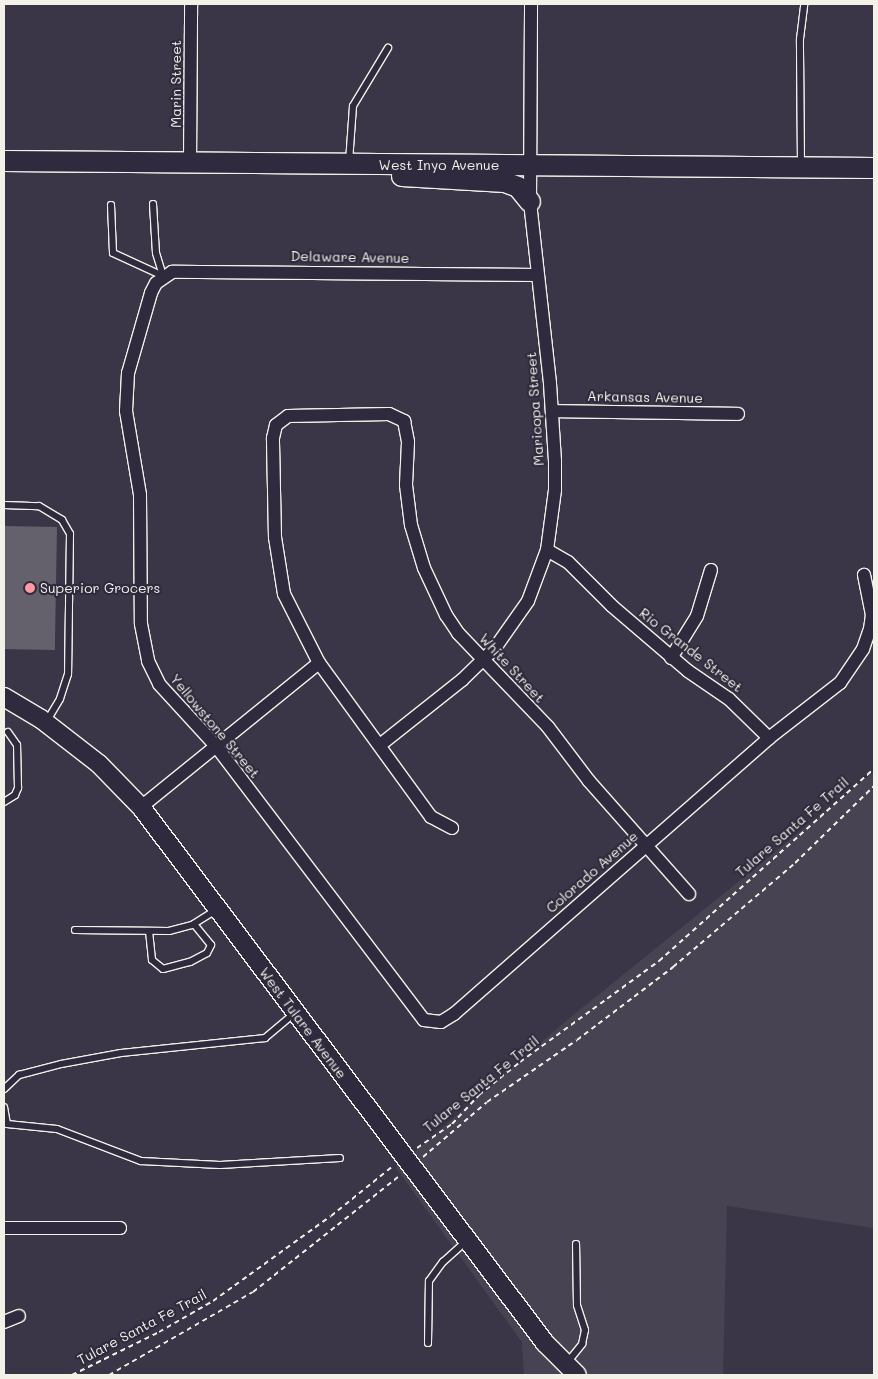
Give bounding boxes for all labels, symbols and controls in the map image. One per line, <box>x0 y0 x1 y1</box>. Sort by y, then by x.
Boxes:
street label: Marin Street <box>168 40 184 128</box>
street label: West Inyo Avenue <box>379 157 499 173</box>
street label: Delaware Avenue <box>291 248 409 266</box>
street label: Maricopa Street <box>523 351 547 467</box>
street label: Arkansas Avenue <box>587 388 703 406</box>
place label: Superior Grocers <box>40 580 160 596</box>
marker: Superior Grocers <box>24 582 36 594</box>
street label: Rio Grande Street <box>636 604 746 696</box>
street label: White Street <box>476 630 548 706</box>
street label: Yellowstone Street <box>167 671 263 781</box>
street label: Tulare Santa Fe Trail <box>732 773 852 881</box>
street label: Colorado Avenue <box>543 828 641 916</box>
street label: West Tulare Avenue <box>256 964 350 1082</box>
street label: Tulare Santa Fe Trail <box>420 1032 542 1136</box>
street label: Tulare Santa Fe Trail <box>75 1286 209 1368</box>

